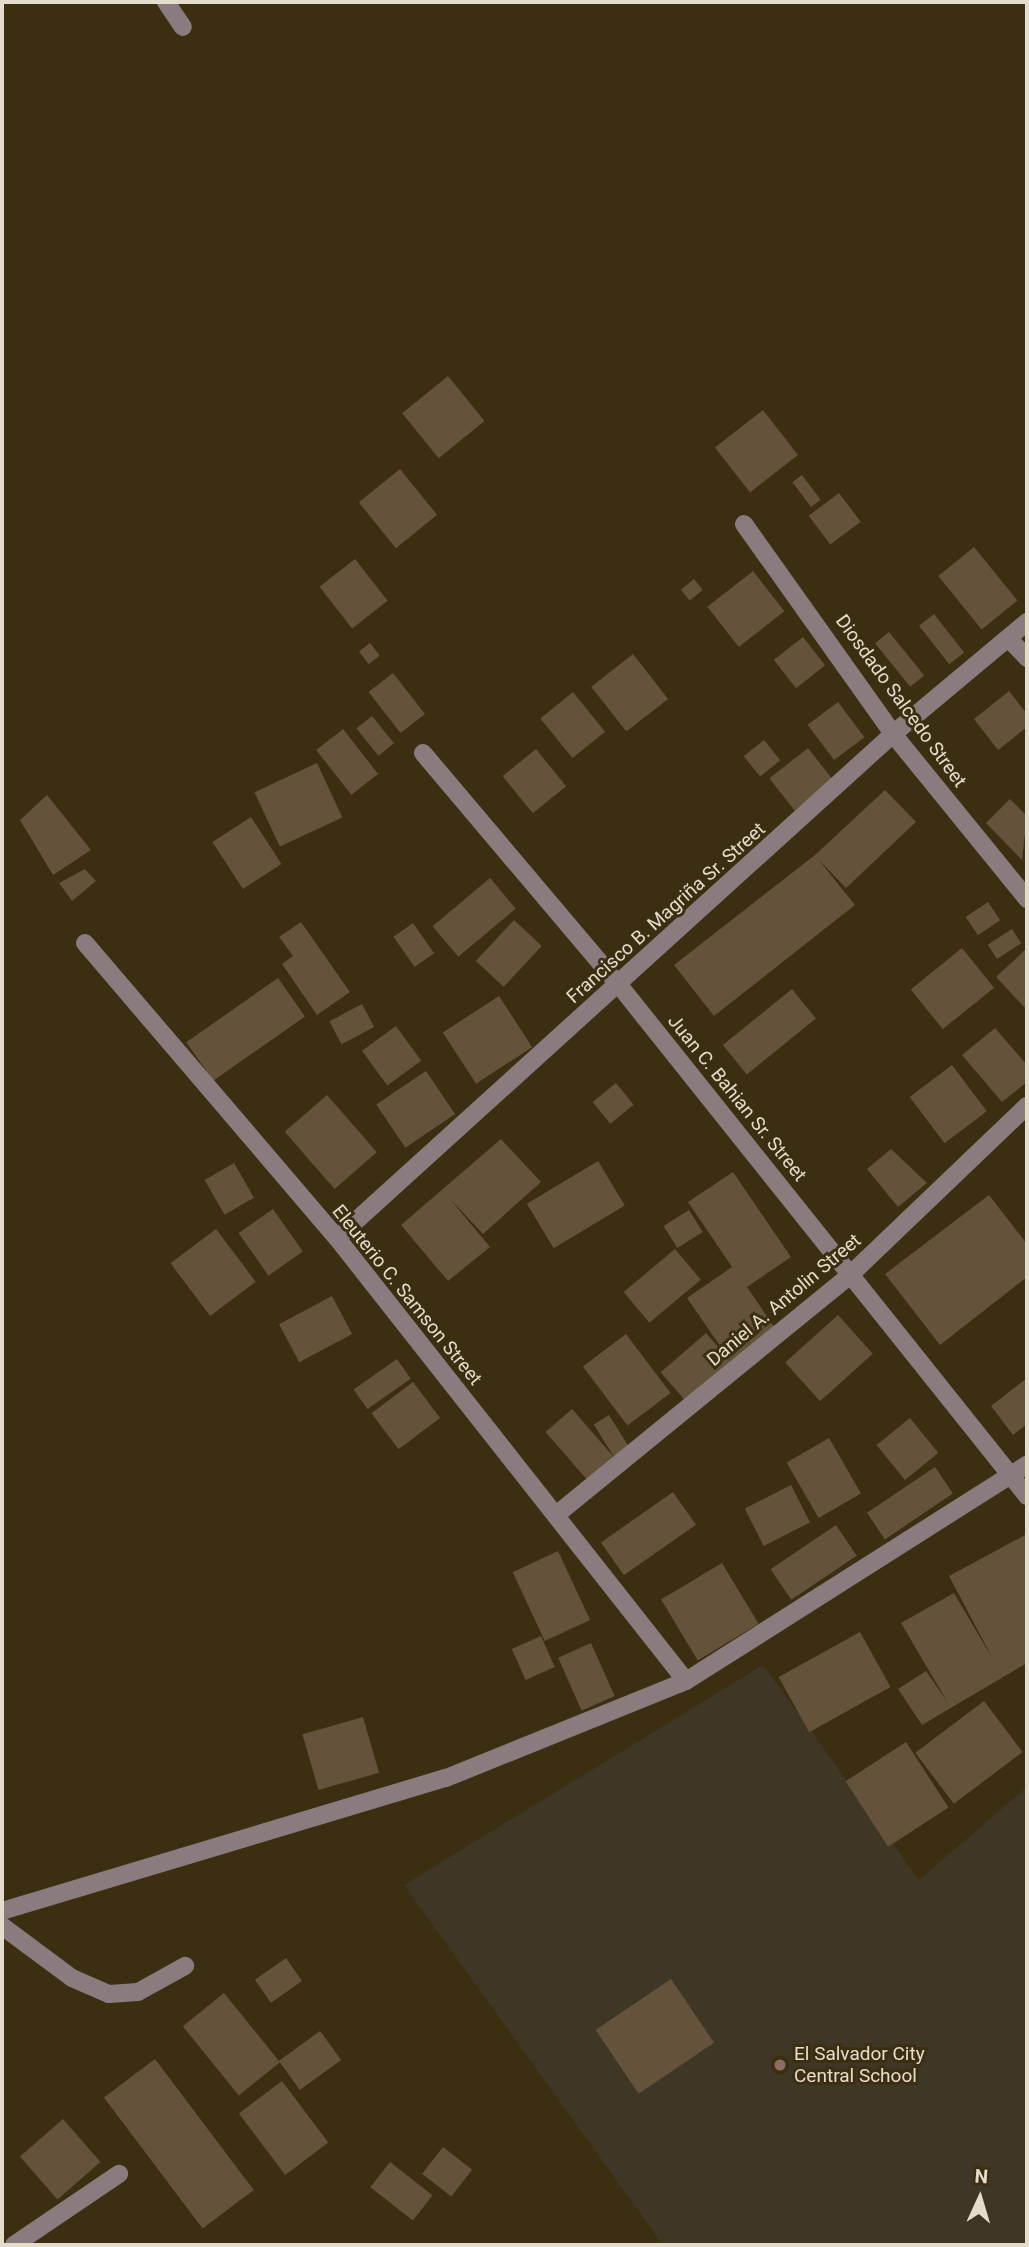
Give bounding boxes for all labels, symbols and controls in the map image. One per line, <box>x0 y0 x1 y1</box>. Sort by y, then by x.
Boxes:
street label: Diosdado Salcedo Street <box>831 610 971 792</box>
street label: Francisco B. Magriña Sr. Street <box>562 818 770 1008</box>
street label: Juan C. Bahian Sr. Street <box>663 1010 811 1186</box>
street label: Eleuterio C. Samson Street <box>327 1200 487 1390</box>
street label: Daniel A. Antolin Street <box>702 1229 866 1371</box>
place label: El Salvador City Central School <box>794 2043 925 2087</box>
marker: El Salvador City Central School <box>772 2057 788 2073</box>
north arrow <box>945 2163 1015 2233</box>
text: N <box>974 2165 989 2188</box>

